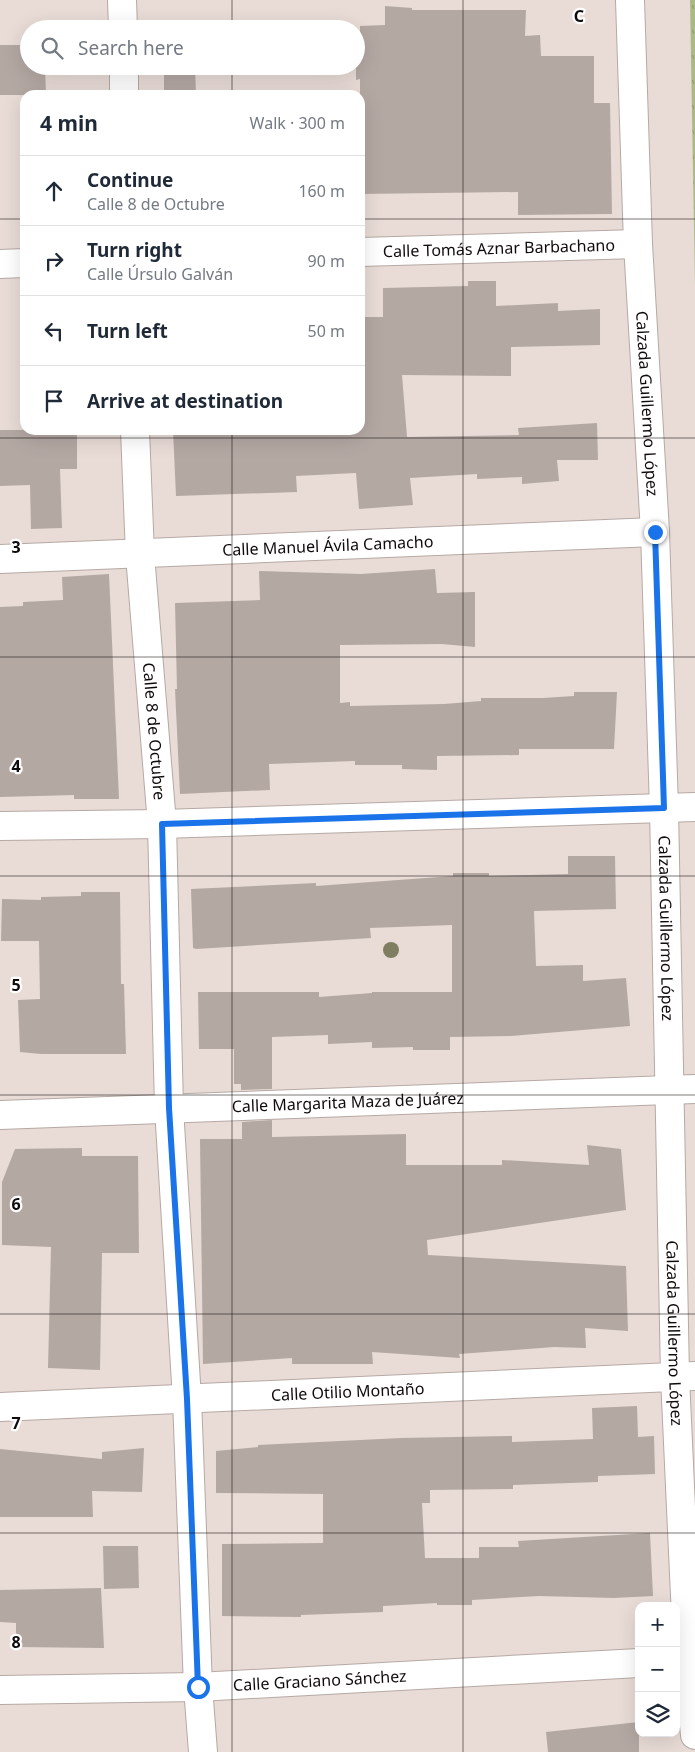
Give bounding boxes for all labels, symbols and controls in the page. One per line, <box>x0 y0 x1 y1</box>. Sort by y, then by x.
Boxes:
text: C <box>574 5 584 27</box>
search box <box>20 20 365 75</box>
icon: search <box>38 34 66 62</box>
text: Search here <box>78 35 184 61</box>
text: 4 min <box>40 109 98 137</box>
text: Walk · 300 m <box>250 112 345 134</box>
text: Continue <box>87 167 173 193</box>
icon: ahead <box>40 177 68 205</box>
text: 160 m <box>298 180 345 202</box>
text: Calle 8 de Octubre <box>87 193 225 215</box>
street label: Calle Tomás Aznar Barbachano <box>383 234 615 262</box>
text: Turn right <box>87 237 182 263</box>
icon: right <box>40 247 68 275</box>
text: 90 m <box>308 250 345 272</box>
text: Calle Úrsulo Galván <box>87 263 233 285</box>
street label: Calzada Guillermo López <box>631 310 664 497</box>
icon: left <box>40 317 68 345</box>
text: Turn left <box>87 318 168 344</box>
text: 50 m <box>308 320 345 342</box>
icon: arrive <box>40 387 68 415</box>
text: Arrive at destination <box>87 388 283 414</box>
route end <box>644 521 667 544</box>
street label: Calle Manuel Ávila Camacho <box>222 530 434 561</box>
text: 3 <box>11 536 21 558</box>
street label: Calle 8 de Octubre <box>138 662 171 801</box>
text: 4 <box>11 755 21 777</box>
street label: Calzada Guillermo López <box>654 835 679 1021</box>
text: 5 <box>11 974 21 996</box>
street label: Calle Margarita Maza de Juárez <box>231 1087 464 1117</box>
text: 6 <box>11 1193 21 1215</box>
street label: Calzada Guillermo López <box>661 1240 688 1426</box>
street label: Calle Otilio Montaño <box>270 1377 425 1406</box>
text: 7 <box>11 1412 21 1434</box>
map controls <box>635 1602 680 1737</box>
button: + <box>635 1602 680 1647</box>
text: 8 <box>11 1631 21 1653</box>
button: − <box>635 1647 680 1692</box>
street label: Calle Graciano Sánchez <box>232 1665 407 1696</box>
route start <box>187 1676 210 1699</box>
button: layers <box>635 1692 680 1737</box>

